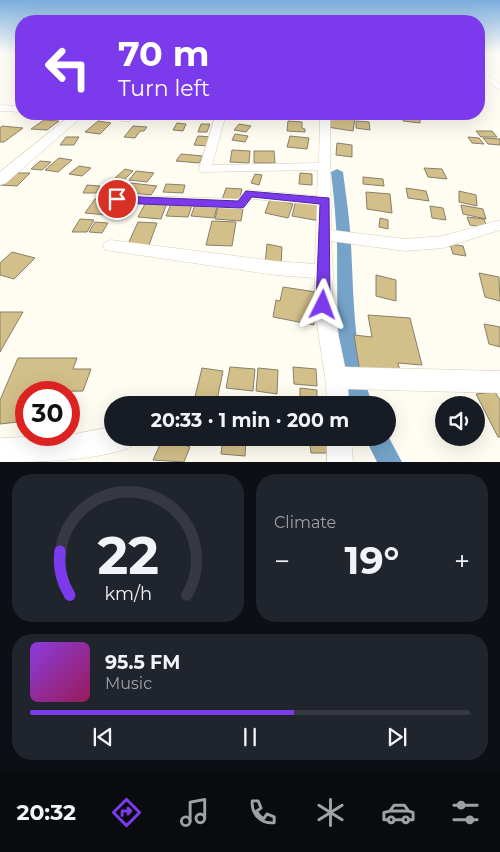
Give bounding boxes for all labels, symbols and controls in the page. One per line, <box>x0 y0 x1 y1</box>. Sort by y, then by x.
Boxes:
text: 70 m <box>118 32 209 75</box>
icon: left <box>35 35 100 100</box>
text: Turn left <box>118 75 210 102</box>
pin <box>96 178 138 220</box>
icon: arrive <box>103 185 131 213</box>
position arrow <box>296 278 348 330</box>
speed limit sign: 30 <box>15 381 80 446</box>
map controls <box>435 396 485 446</box>
button: sound <box>435 396 485 446</box>
text: 20:33 · 1 min · 200 m <box>151 409 349 432</box>
text: Climate <box>274 513 336 532</box>
text: 22 <box>97 524 159 587</box>
text: 19° <box>345 537 400 584</box>
text: − <box>274 544 290 578</box>
text: + <box>454 544 470 578</box>
text: km/h <box>104 583 152 604</box>
text: 95.5 FM <box>105 651 180 674</box>
text: Music <box>105 674 152 693</box>
icon: previous <box>89 723 117 751</box>
icon: pause <box>236 723 264 751</box>
icon: next <box>383 723 411 751</box>
icon: directions <box>109 795 144 830</box>
icon: music <box>177 795 212 830</box>
icon: phone <box>245 795 280 830</box>
icon: climate <box>313 795 348 830</box>
icon: car <box>381 795 416 830</box>
icon: filters <box>448 795 483 830</box>
text: 20:32 <box>16 799 76 826</box>

